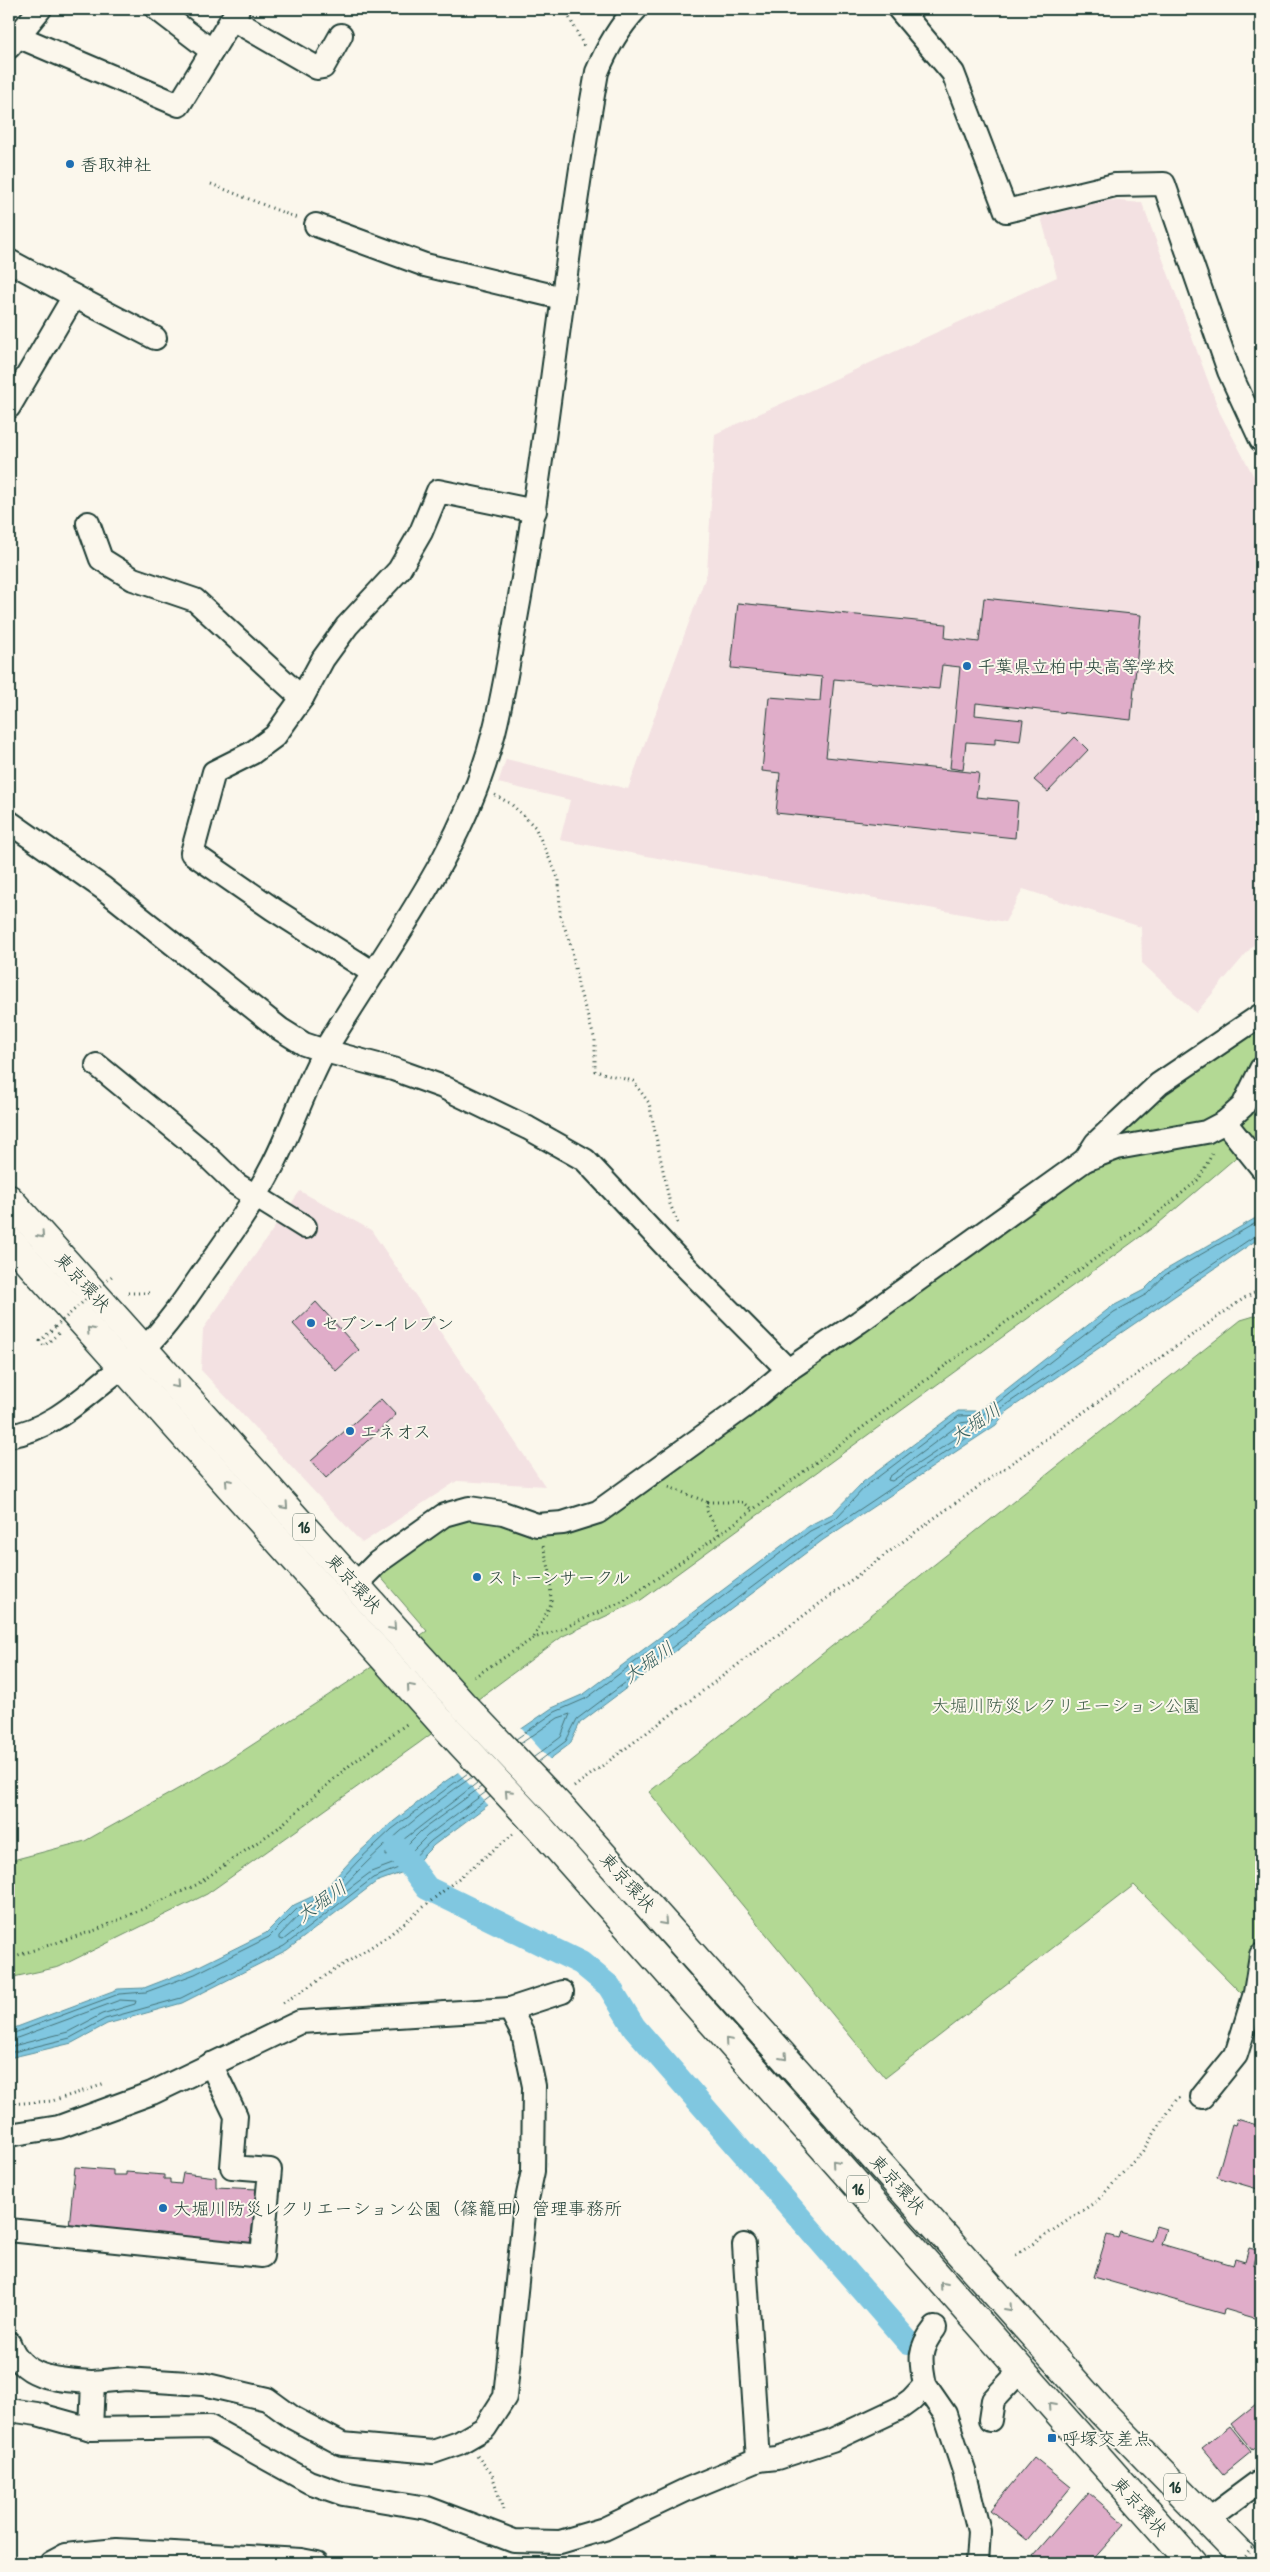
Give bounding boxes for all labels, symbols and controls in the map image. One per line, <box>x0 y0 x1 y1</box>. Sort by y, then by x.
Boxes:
place label: 香取神社 <box>80 152 152 177</box>
marker: 香取神社 <box>64 158 76 170</box>
place label: 千葉県立柏中央高等学校 <box>977 654 1175 679</box>
marker: 千葉県立柏中央高等学校 <box>961 660 973 672</box>
one-way arrow <box>35 1230 44 1239</box>
street label: 東京環状 <box>50 1247 116 1317</box>
place label: セブン-イレブン <box>321 1311 454 1336</box>
marker: セブン-イレブン <box>305 1317 317 1329</box>
one-way arrow <box>87 1326 96 1335</box>
one-way arrow <box>170 1380 179 1389</box>
water label: 大堀川 <box>944 1396 1006 1450</box>
place label: エネオス <box>360 1419 431 1444</box>
marker: エネオス <box>344 1425 356 1437</box>
one-way arrow <box>225 1479 234 1488</box>
one-way arrow <box>279 1500 288 1509</box>
road number: 16 <box>293 1514 315 1540</box>
street label: 東京環状 <box>321 1548 387 1618</box>
place label: ストーンサークル <box>487 1565 630 1590</box>
marker: ストーンサークル <box>471 1571 483 1583</box>
one-way arrow <box>388 1621 397 1630</box>
water label: 大堀川 <box>617 1635 679 1689</box>
one-way arrow <box>407 1684 416 1693</box>
park label: 大堀川防災レクリエーション公園 <box>932 1693 1200 1718</box>
one-way arrow <box>505 1790 514 1799</box>
street label: 東京環状 <box>595 1847 661 1917</box>
water label: 大堀川 <box>290 1874 352 1928</box>
one-way arrow <box>658 1917 667 1926</box>
one-way arrow <box>725 2038 734 2047</box>
one-way arrow <box>778 2051 787 2060</box>
street label: 東京環状 <box>865 2149 931 2219</box>
one-way arrow <box>832 2159 841 2168</box>
road number: 16 <box>847 2176 869 2202</box>
place label: 大堀川防災レクリエーション公園（篠籠田）管理事務所 <box>173 2196 622 2221</box>
marker: 大堀川防災レクリエーション公園（篠籠田）管理事務所 <box>157 2202 169 2214</box>
one-way arrow <box>939 2281 948 2290</box>
one-way arrow <box>1003 2303 1012 2312</box>
one-way arrow <box>1048 2403 1057 2412</box>
place label: 呼塚交差点 <box>1062 2426 1152 2451</box>
marker: 呼塚交差点 <box>1046 2432 1058 2444</box>
street label: 東京環状 <box>1107 2471 1173 2541</box>
road number: 16 <box>1164 2474 1186 2500</box>

